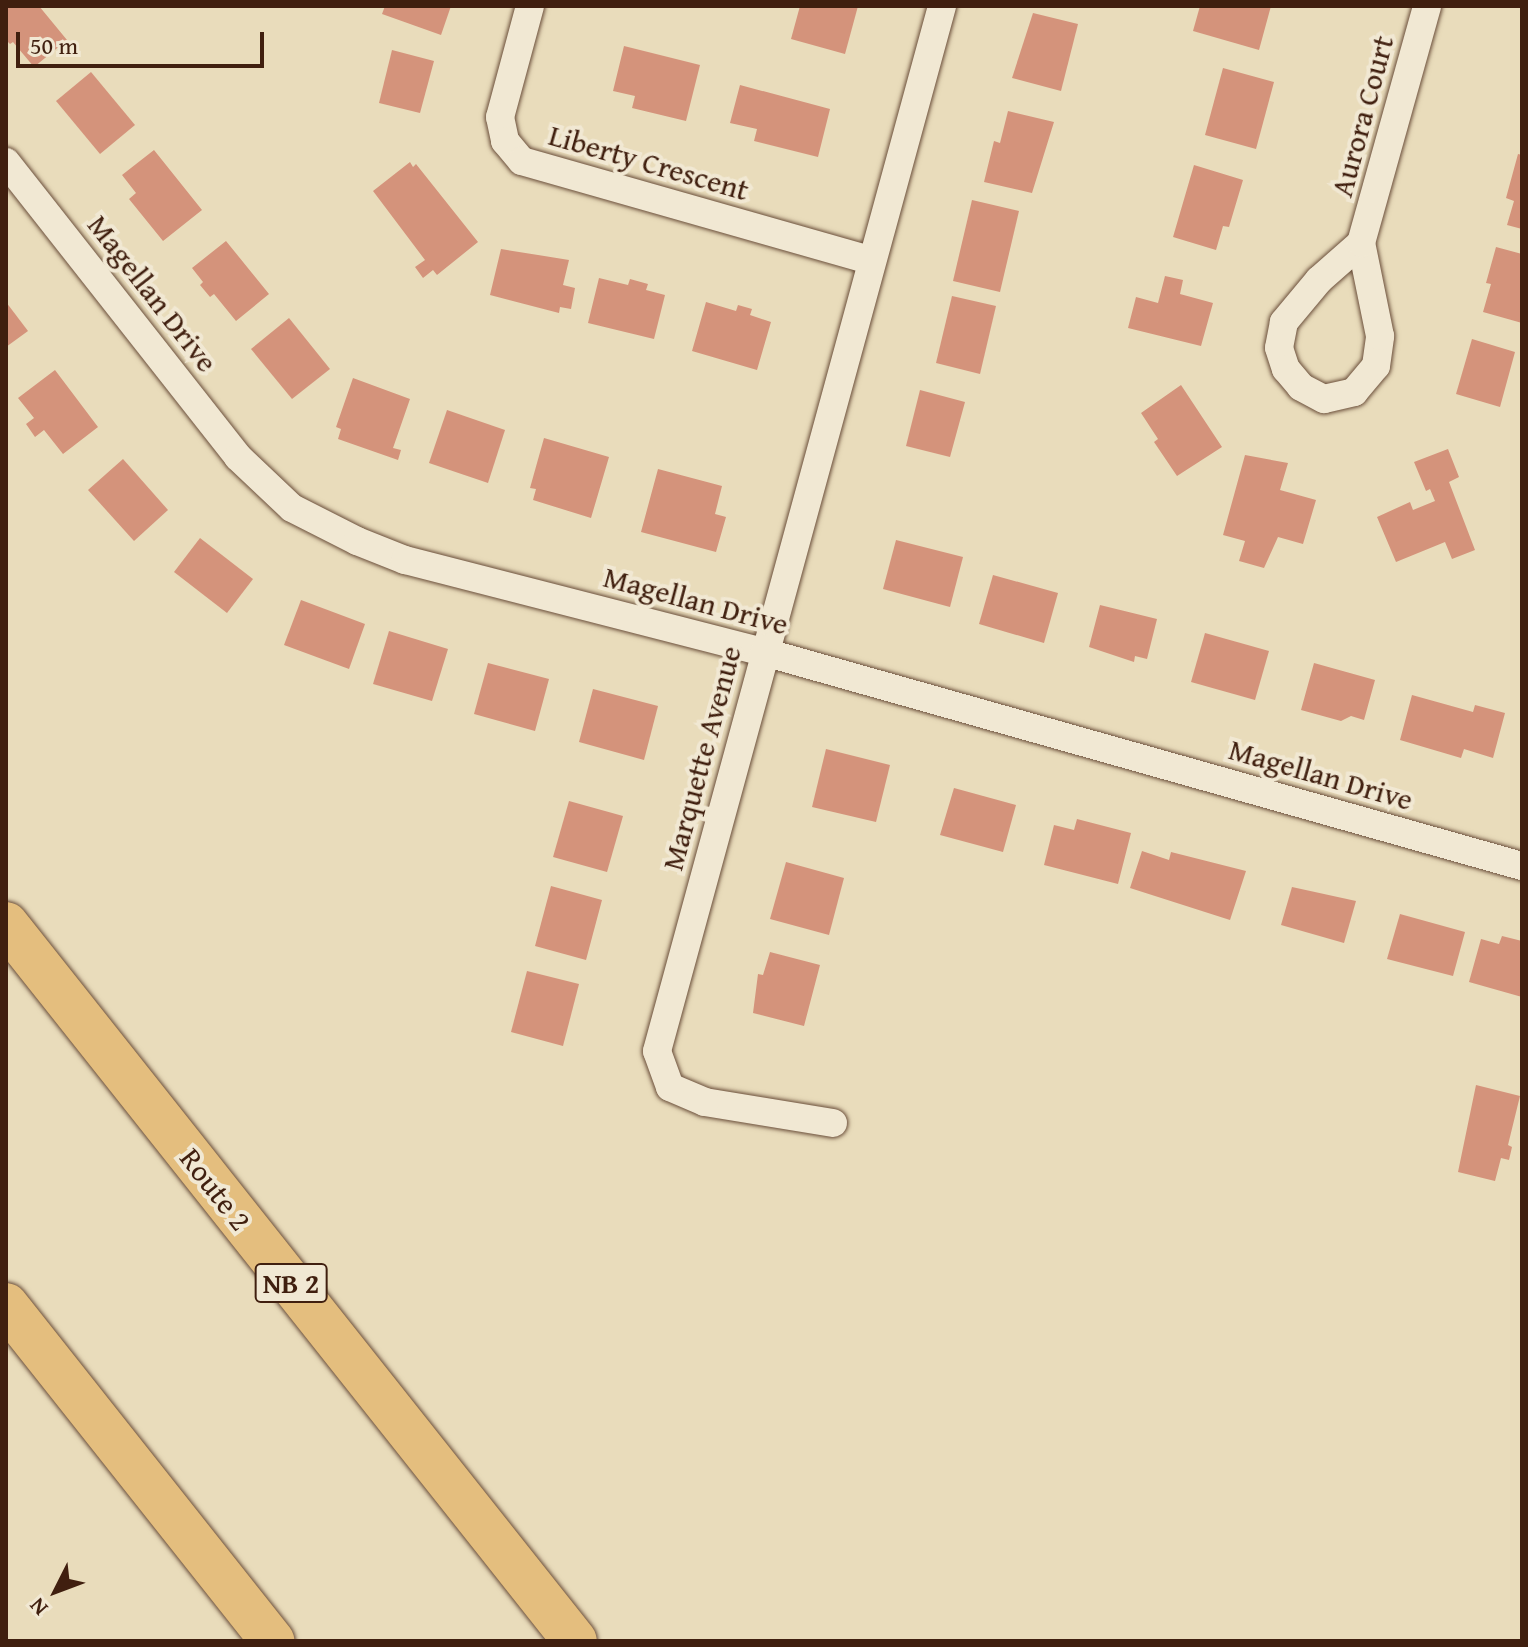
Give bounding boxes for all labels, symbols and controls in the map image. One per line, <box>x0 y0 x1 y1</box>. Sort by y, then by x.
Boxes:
scale bar <box>20 16 268 66</box>
text: 50 m <box>30 28 78 63</box>
street label: Aurora Court <box>1323 32 1401 200</box>
street label: Liberty Crescent <box>545 116 753 208</box>
street label: Magellan Drive <box>80 207 226 379</box>
street label: Magellan Drive <box>600 558 792 642</box>
street label: Marquette Avenue <box>654 642 748 874</box>
street label: Magellan Drive <box>1225 731 1417 817</box>
street label: Route 2 <box>173 1141 259 1237</box>
road number: NB 2 <box>253 1259 329 1307</box>
north arrow <box>16 1551 96 1631</box>
text: N <box>21 1591 55 1623</box>

